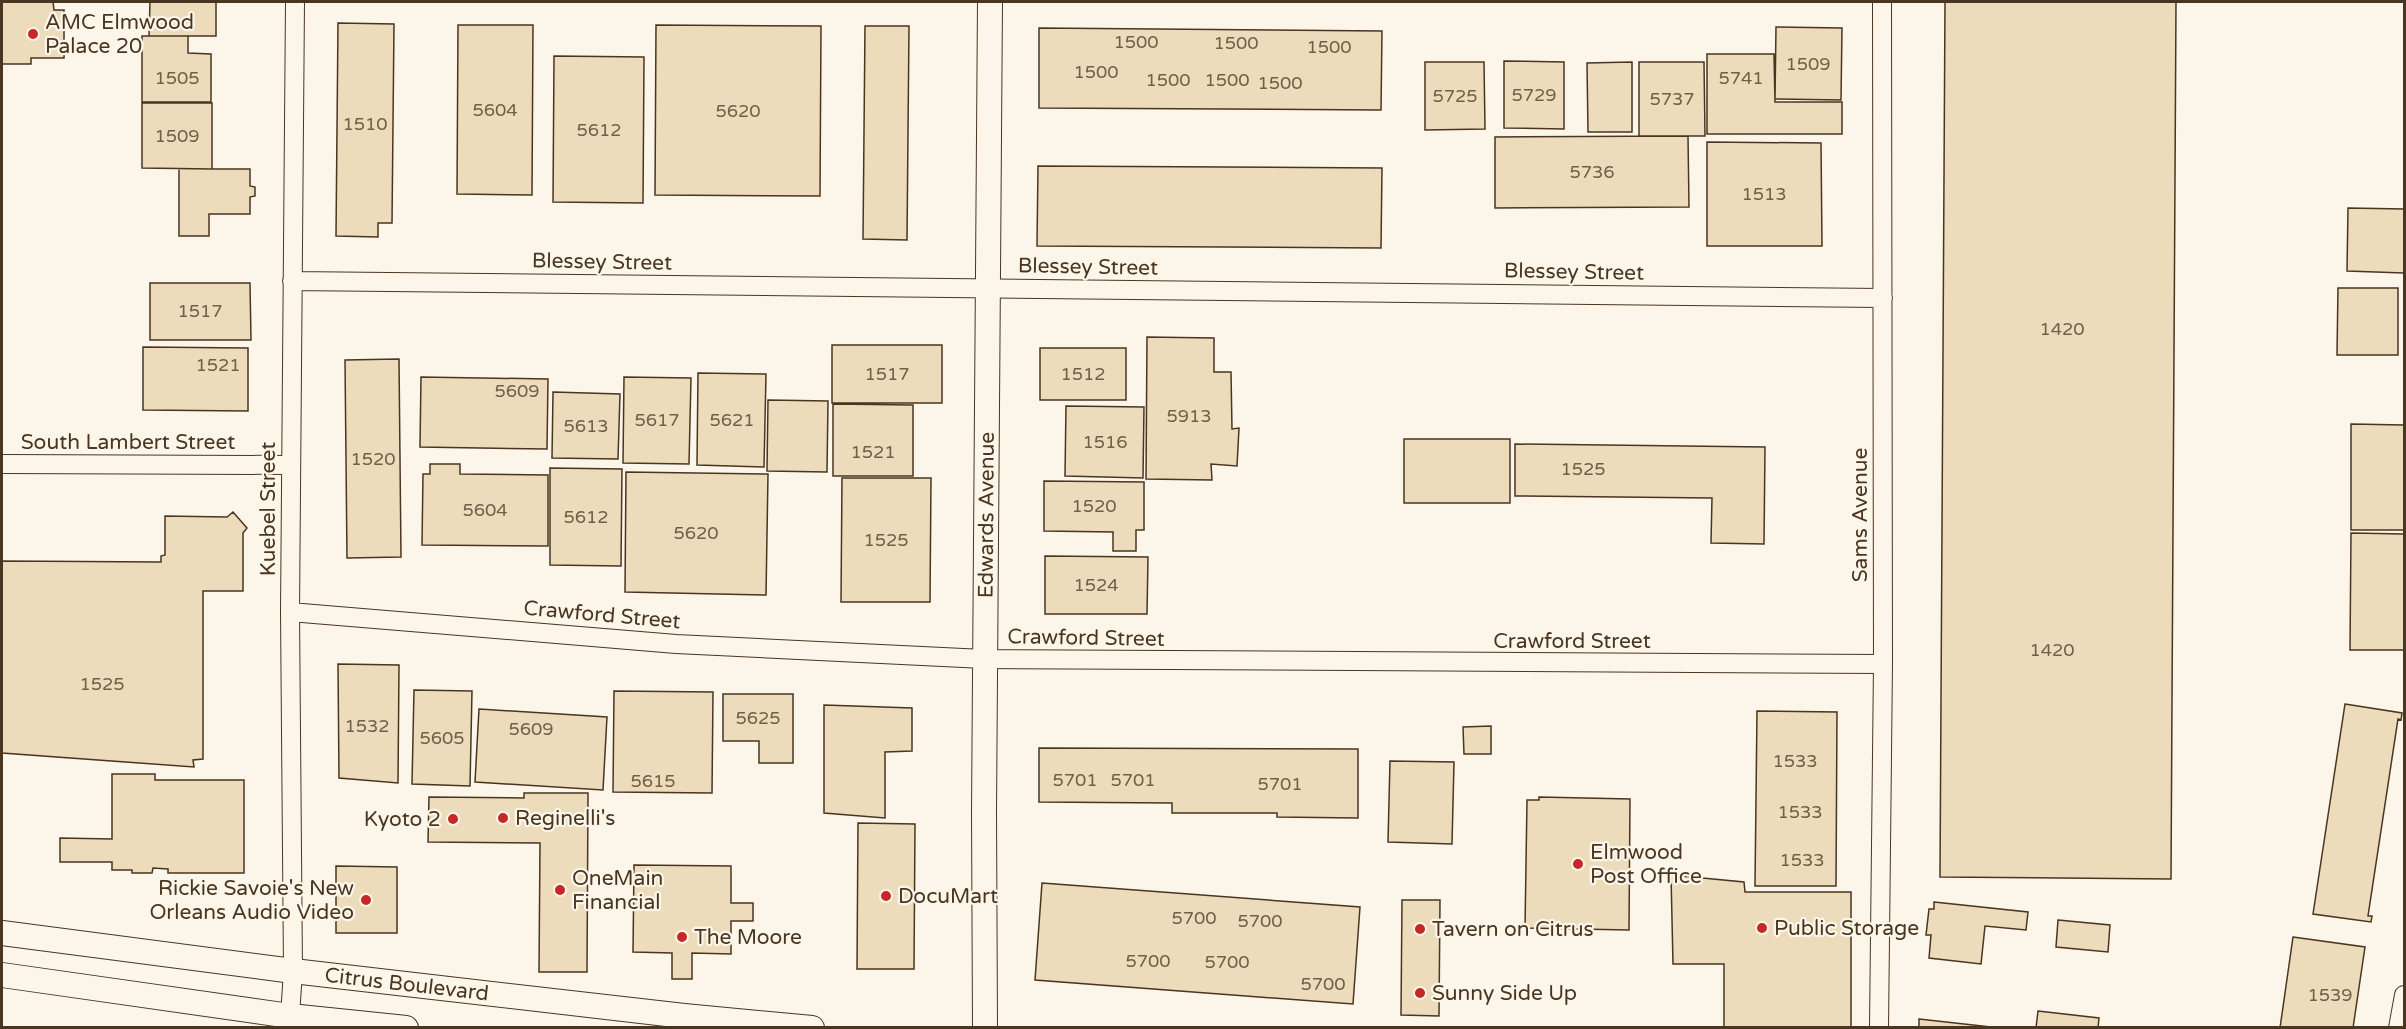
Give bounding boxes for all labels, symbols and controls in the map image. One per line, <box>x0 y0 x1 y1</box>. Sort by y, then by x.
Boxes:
place label: AMC Elmwood Palace 20 <box>45 10 194 59</box>
marker: AMC Elmwood Palace 20 <box>26 27 40 41</box>
house number: 1500 <box>1113 31 1159 53</box>
house number: 1500 <box>1213 32 1259 54</box>
house number: 1500 <box>1306 36 1352 58</box>
house number: 1509 <box>1785 53 1831 75</box>
house number: 1500 <box>1073 61 1119 83</box>
house number: 1505 <box>154 67 200 89</box>
house number: 5741 <box>1718 67 1764 89</box>
house number: 1500 <box>1145 69 1191 91</box>
house number: 1500 <box>1204 69 1250 91</box>
house number: 1500 <box>1257 72 1303 94</box>
house number: 5729 <box>1511 84 1557 106</box>
house number: 5725 <box>1432 85 1478 107</box>
house number: 5737 <box>1649 88 1695 110</box>
house number: 5604 <box>472 99 518 121</box>
house number: 5620 <box>715 100 761 122</box>
house number: 1510 <box>342 113 388 135</box>
house number: 5612 <box>576 119 622 141</box>
house number: 1509 <box>154 125 200 147</box>
house number: 5736 <box>1569 161 1615 183</box>
house number: 1513 <box>1741 183 1787 205</box>
street label: Blessey Street <box>532 248 672 276</box>
street label: Blessey Street <box>1018 253 1158 281</box>
street label: Blessey Street <box>1504 258 1644 286</box>
house number: 1517 <box>177 300 223 322</box>
house number: 1420 <box>2039 318 2085 340</box>
house number: 1521 <box>195 354 241 376</box>
house number: 1517 <box>864 363 910 385</box>
house number: 1512 <box>1060 363 1106 385</box>
house number: 5609 <box>494 380 540 402</box>
house number: 5913 <box>1166 405 1212 427</box>
house number: 5617 <box>634 409 680 431</box>
house number: 5621 <box>709 409 755 431</box>
house number: 5613 <box>563 415 609 437</box>
street label: South Lambert Street <box>21 430 235 455</box>
house number: 1516 <box>1082 431 1128 453</box>
street label: Edwards Avenue <box>973 432 999 598</box>
house number: 1521 <box>850 441 896 463</box>
street label: Kuebel Street <box>256 442 281 576</box>
house number: 1520 <box>350 448 396 470</box>
street label: Sams Avenue <box>1848 448 1873 582</box>
house number: 1525 <box>1560 458 1606 480</box>
house number: 1520 <box>1071 495 1117 517</box>
house number: 5604 <box>462 499 508 521</box>
house number: 5612 <box>563 506 609 528</box>
house number: 5620 <box>673 522 719 544</box>
house number: 1525 <box>863 529 909 551</box>
house number: 1524 <box>1073 574 1119 596</box>
street label: Crawford Street <box>523 596 681 634</box>
street label: Crawford Street <box>1007 624 1165 652</box>
street label: Crawford Street <box>1493 629 1651 654</box>
house number: 1420 <box>2029 639 2075 661</box>
house number: 1525 <box>79 673 125 695</box>
house number: 5625 <box>735 707 781 729</box>
house number: 1532 <box>344 715 390 737</box>
house number: 5609 <box>508 718 554 740</box>
house number: 5605 <box>419 727 465 749</box>
house number: 1533 <box>1772 750 1818 772</box>
house number: 5701 <box>1052 769 1098 791</box>
house number: 5701 <box>1110 769 1156 791</box>
house number: 5615 <box>630 770 676 792</box>
house number: 5701 <box>1257 773 1303 795</box>
house number: 1533 <box>1777 801 1823 823</box>
place label: Reginelli's <box>515 806 615 831</box>
place label: Kyoto 2 <box>364 807 441 832</box>
marker: Reginelli's <box>496 811 510 825</box>
marker: Kyoto 2 <box>446 812 460 826</box>
place label: Elmwood Post Office <box>1590 840 1702 889</box>
house number: 1533 <box>1779 849 1825 871</box>
marker: Elmwood Post Office <box>1571 857 1585 871</box>
place label: OneMain Financial <box>572 866 663 915</box>
place label: Rickie Savoie's New Orleans Audio Video <box>149 876 354 925</box>
marker: OneMain Financial <box>553 883 567 897</box>
place label: DocuMart <box>898 884 998 909</box>
marker: DocuMart <box>879 889 893 903</box>
marker: Rickie Savoie's New Orleans Audio Video <box>359 893 373 907</box>
house number: 5700 <box>1171 907 1217 929</box>
house number: 5700 <box>1237 910 1283 932</box>
place label: Public Storage <box>1774 916 1919 941</box>
place label: Tavern on Citrus <box>1432 917 1594 942</box>
marker: Public Storage <box>1755 921 1769 935</box>
marker: Tavern on Citrus <box>1413 922 1427 936</box>
place label: The Moore <box>694 925 802 950</box>
marker: The Moore <box>675 930 689 944</box>
house number: 5700 <box>1125 950 1171 972</box>
house number: 5700 <box>1204 951 1250 973</box>
street label: Citrus Boulevard <box>323 962 490 1006</box>
house number: 5700 <box>1300 973 1346 995</box>
place label: Sunny Side Up <box>1432 981 1577 1006</box>
house number: 1539 <box>2307 984 2353 1006</box>
marker: Sunny Side Up <box>1413 986 1427 1000</box>

